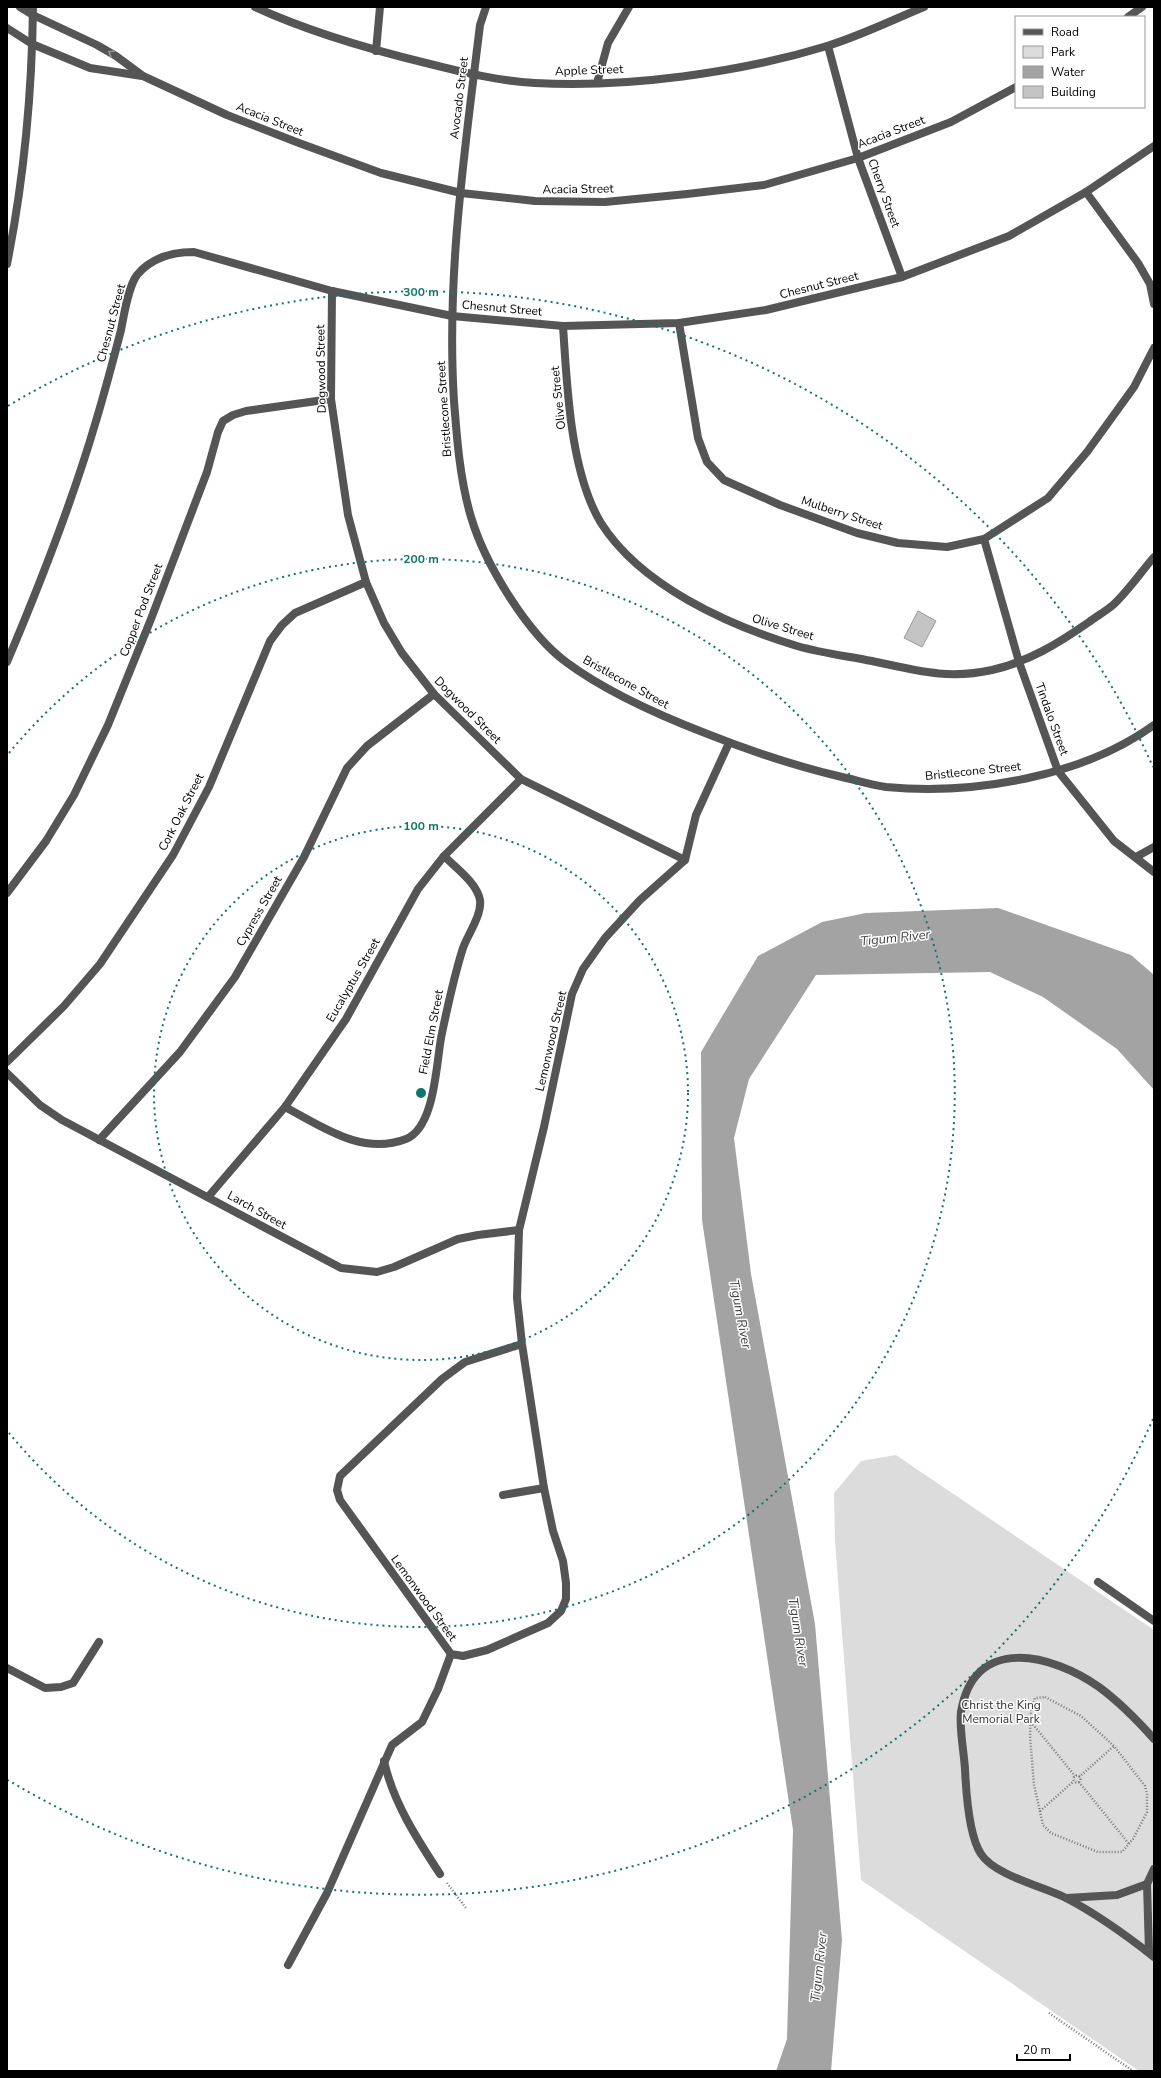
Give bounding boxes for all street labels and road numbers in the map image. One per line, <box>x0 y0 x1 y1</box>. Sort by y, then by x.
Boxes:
street label: Avocado Street <box>446 55 472 140</box>
street label: Apple Street <box>555 61 624 79</box>
street label: Acacia Street <box>234 98 307 140</box>
street label: Acacia Street <box>855 112 928 152</box>
street label: Cherry Street <box>864 156 904 230</box>
street label: Acacia Street <box>542 180 614 198</box>
street label: Chesnut Street <box>778 267 861 303</box>
street label: Chesnut Street <box>93 281 129 364</box>
street label: Chesnut Street <box>461 297 544 320</box>
street label: Dogwood Street <box>312 324 330 414</box>
street label: Bristlecone Street <box>433 360 455 458</box>
street label: Olive Street <box>547 365 569 431</box>
street label: Mulberry Street <box>799 492 886 534</box>
street label: Copper Pod Street <box>116 560 166 659</box>
street label: Olive Street <box>750 610 817 644</box>
street label: Bristlecone Street <box>580 652 673 713</box>
street label: Dogwood Street <box>431 673 506 748</box>
street label: Tindalo Street <box>1031 680 1073 758</box>
street label: Bristlecone Street <box>924 758 1022 784</box>
street label: Cork Oak Street <box>155 770 208 854</box>
street label: Cypress Street <box>232 872 286 949</box>
street label: Eucalyptus Street <box>322 934 384 1025</box>
street label: Field Elm Street <box>415 988 447 1076</box>
street label: Lemonwood Street <box>532 988 571 1093</box>
street label: Larch Street <box>225 1187 290 1233</box>
street label: Lemonwood Street <box>387 1552 461 1645</box>

